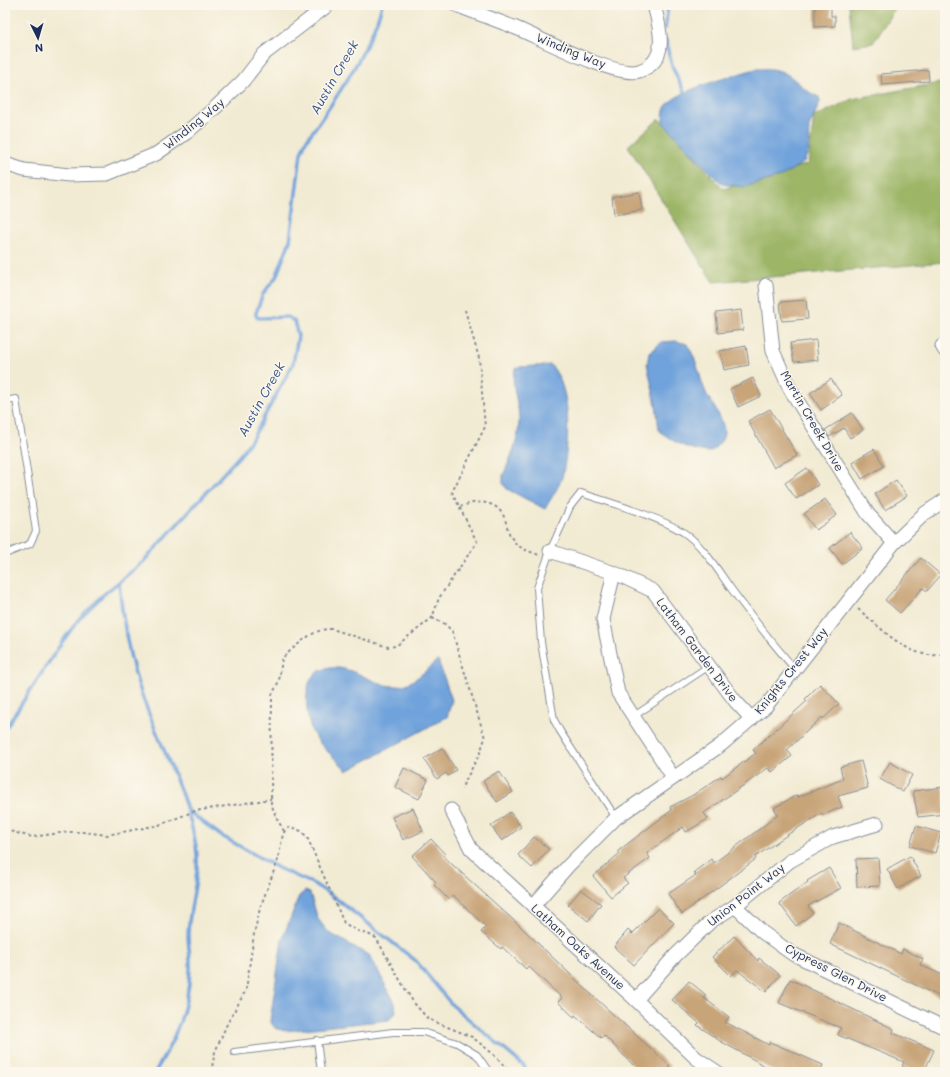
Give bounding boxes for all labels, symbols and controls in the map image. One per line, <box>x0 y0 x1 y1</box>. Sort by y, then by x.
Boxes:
north arrow <box>18 18 58 58</box>
street label: Winding Way <box>534 29 609 71</box>
water label: Austin Creek <box>306 36 362 117</box>
text: N <box>34 41 44 56</box>
street label: Winding Way <box>160 94 227 153</box>
water label: Austin Creek <box>233 358 288 439</box>
street label: Martin Creek Drive <box>777 367 848 474</box>
street label: Latham Garden Drive <box>653 594 742 705</box>
street label: Knights Crest Way <box>750 624 830 717</box>
street label: Union Point Way <box>703 859 787 929</box>
street label: Latham Oaks Avenue <box>528 900 629 993</box>
street label: Cypress Glen Drive <box>783 939 890 1005</box>

